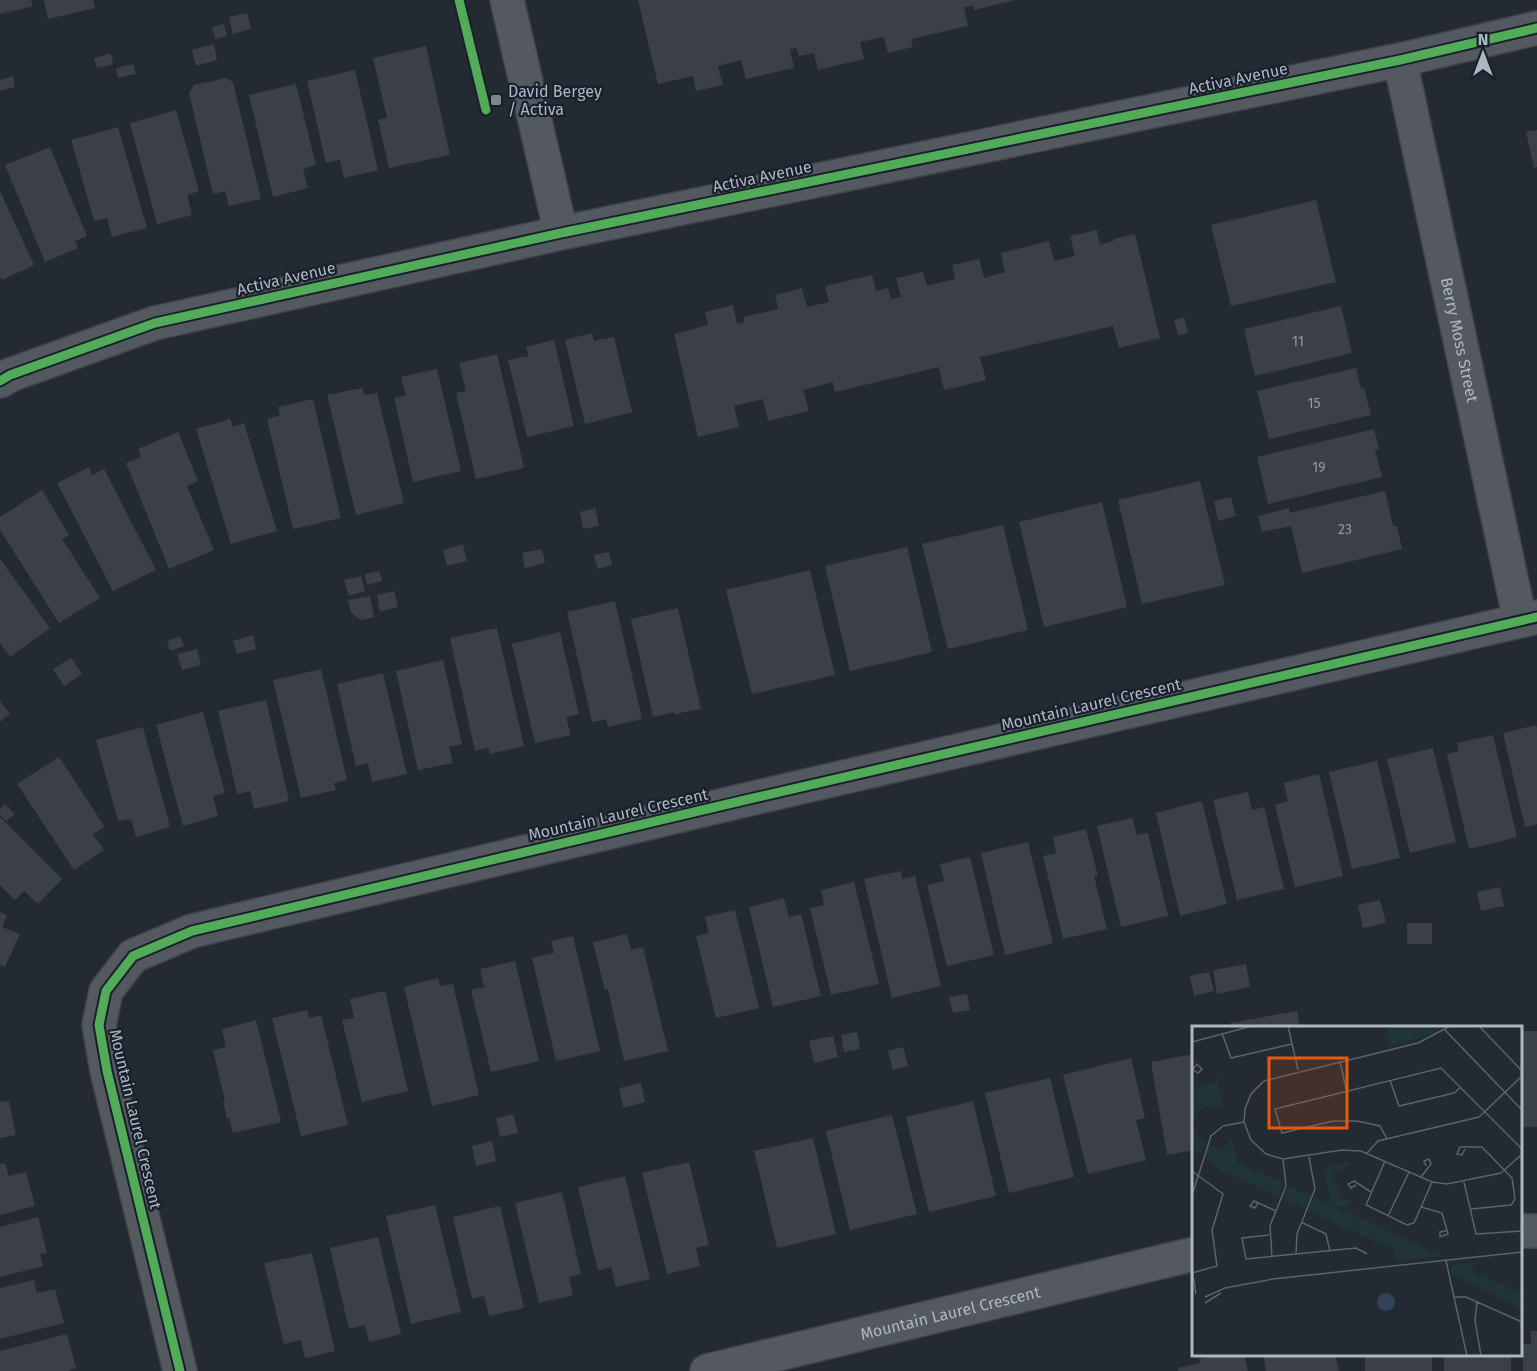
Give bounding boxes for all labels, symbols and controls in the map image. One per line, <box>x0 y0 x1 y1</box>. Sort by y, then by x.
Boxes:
north arrow <box>1453 24 1513 84</box>
text: N <box>1478 30 1488 49</box>
street label: Activa Avenue <box>1187 59 1289 98</box>
place label: David Bergey / Activa <box>508 82 602 119</box>
marker: David Bergey / Activa <box>489 93 503 107</box>
street label: Activa Avenue <box>711 157 813 196</box>
street label: Activa Avenue <box>235 258 337 299</box>
street label: Berry Moss Street <box>1437 276 1482 404</box>
house number: 11 <box>1292 333 1304 350</box>
house number: 15 <box>1307 395 1321 412</box>
house number: 19 <box>1312 459 1326 476</box>
house number: 23 <box>1338 521 1352 538</box>
street label: Mountain Laurel Crescent <box>999 674 1183 734</box>
street label: Mountain Laurel Crescent <box>526 784 710 844</box>
inset map <box>1192 1026 1522 1356</box>
street label: Mountain Laurel Crescent <box>106 1027 166 1211</box>
street label: Mountain Laurel Crescent <box>858 1282 1042 1344</box>

